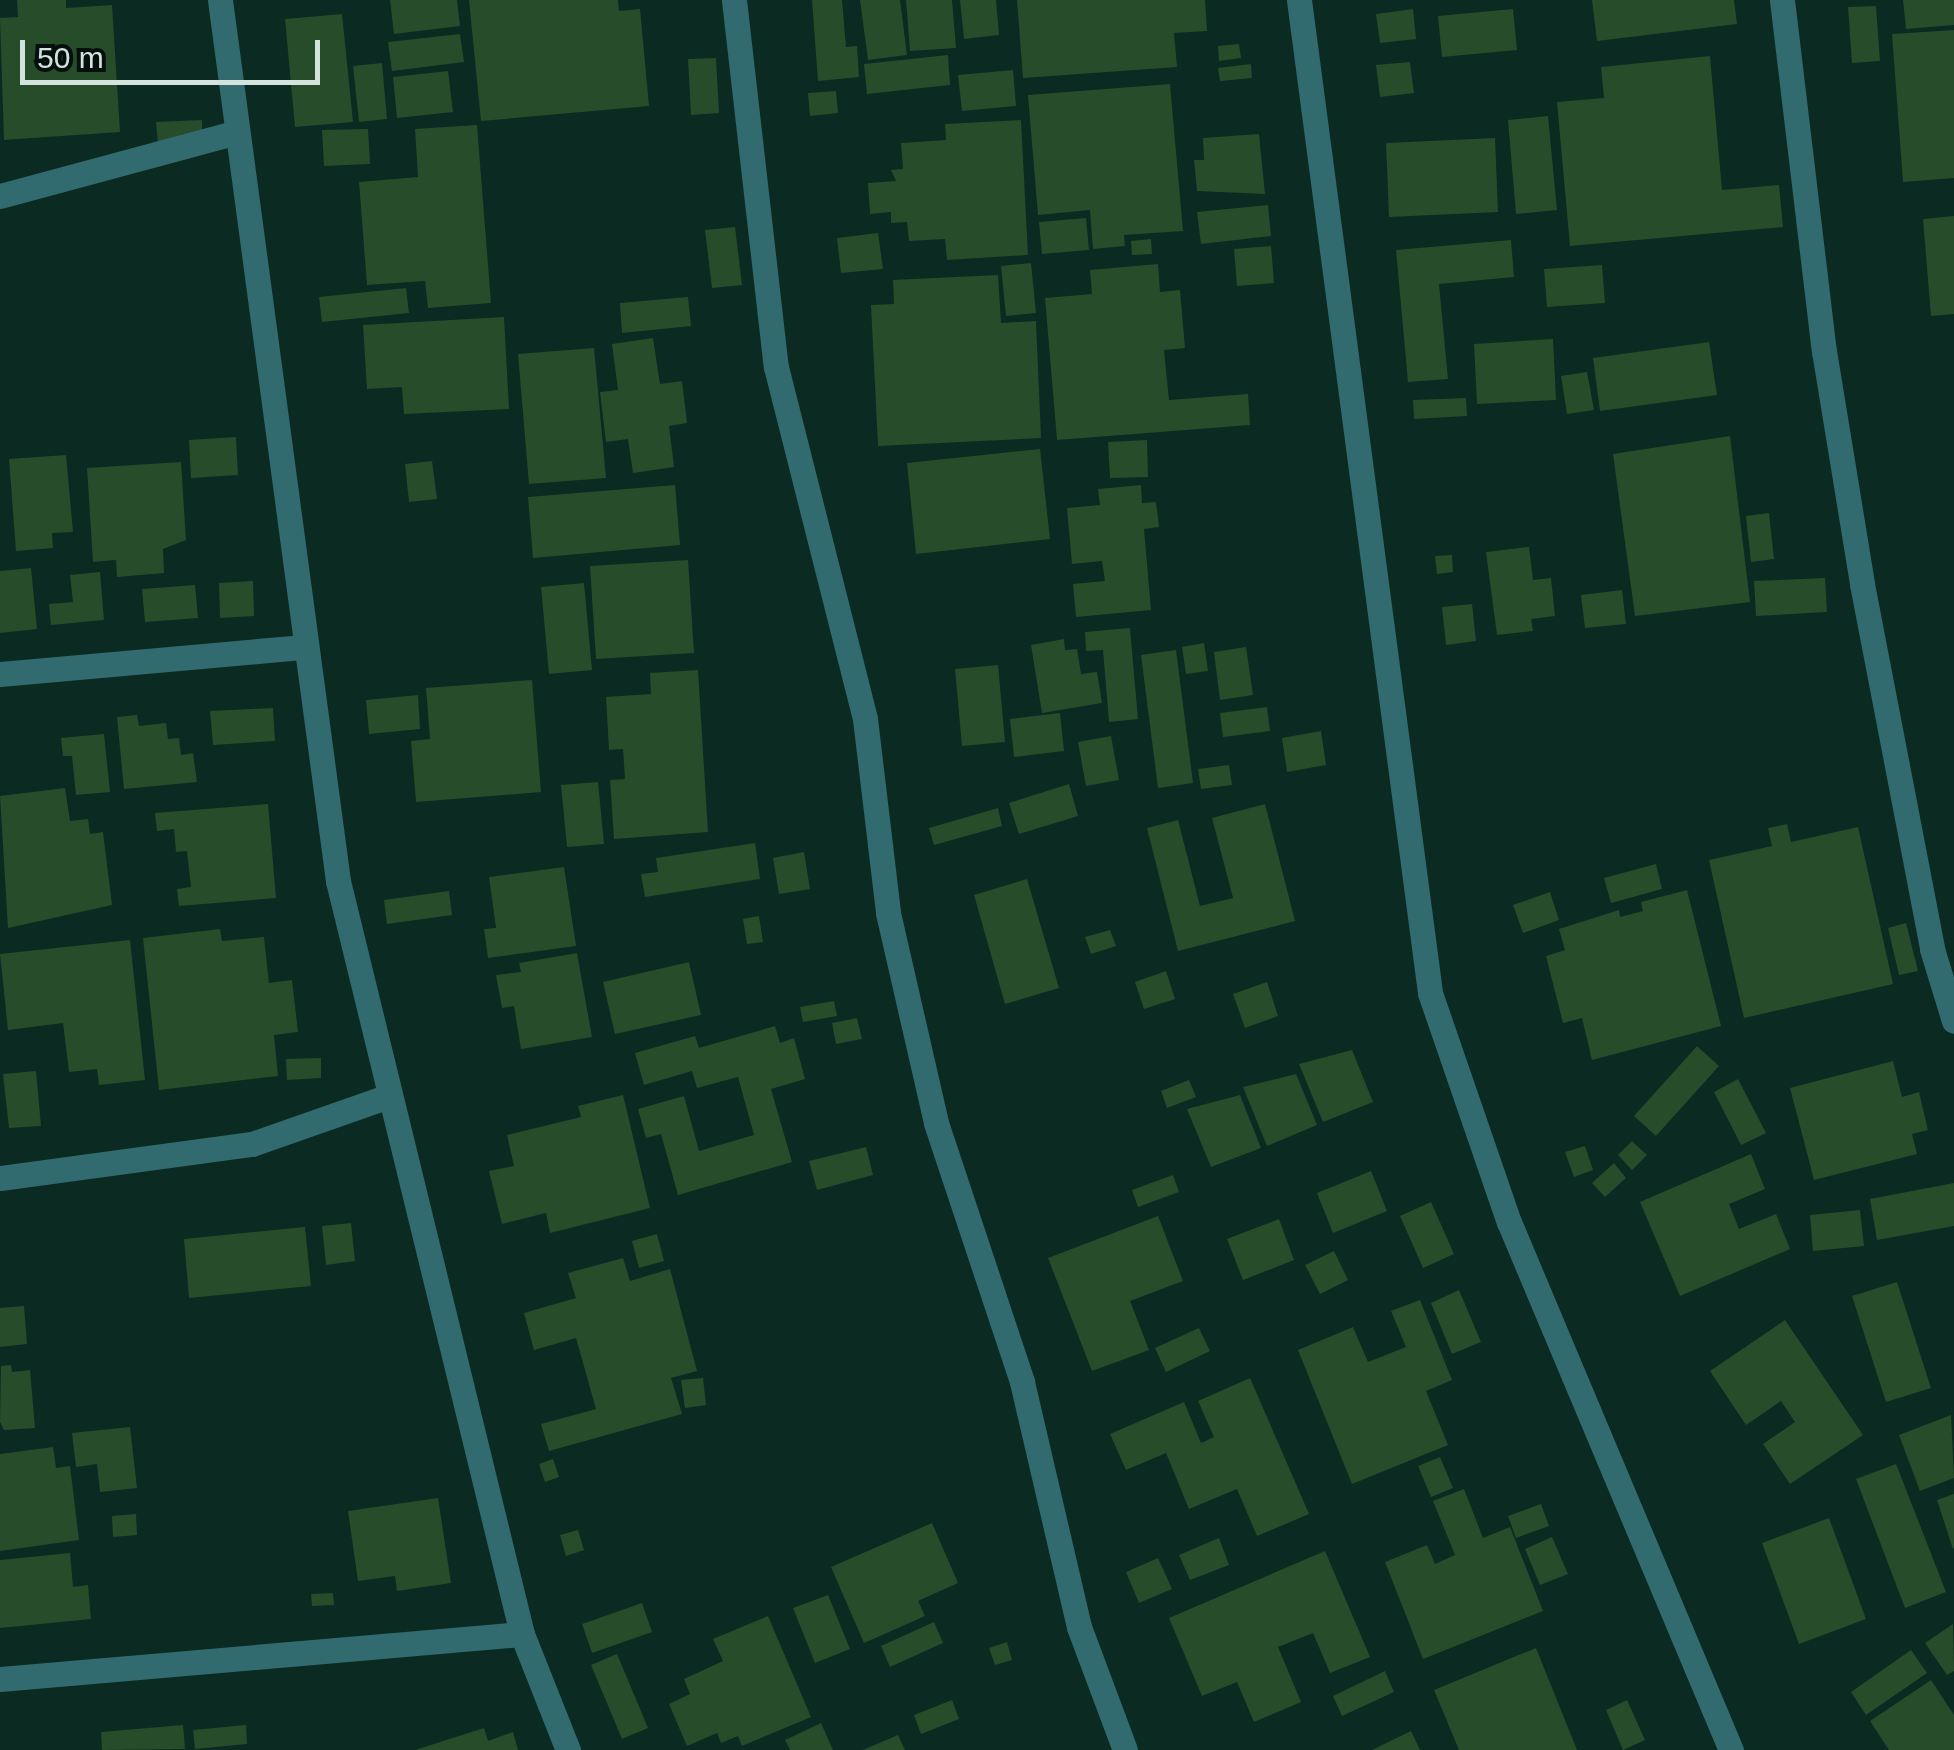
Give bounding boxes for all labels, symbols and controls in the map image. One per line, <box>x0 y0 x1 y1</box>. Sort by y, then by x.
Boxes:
scale bar <box>25 20 325 82</box>
text: 50 m <box>37 41 104 74</box>

